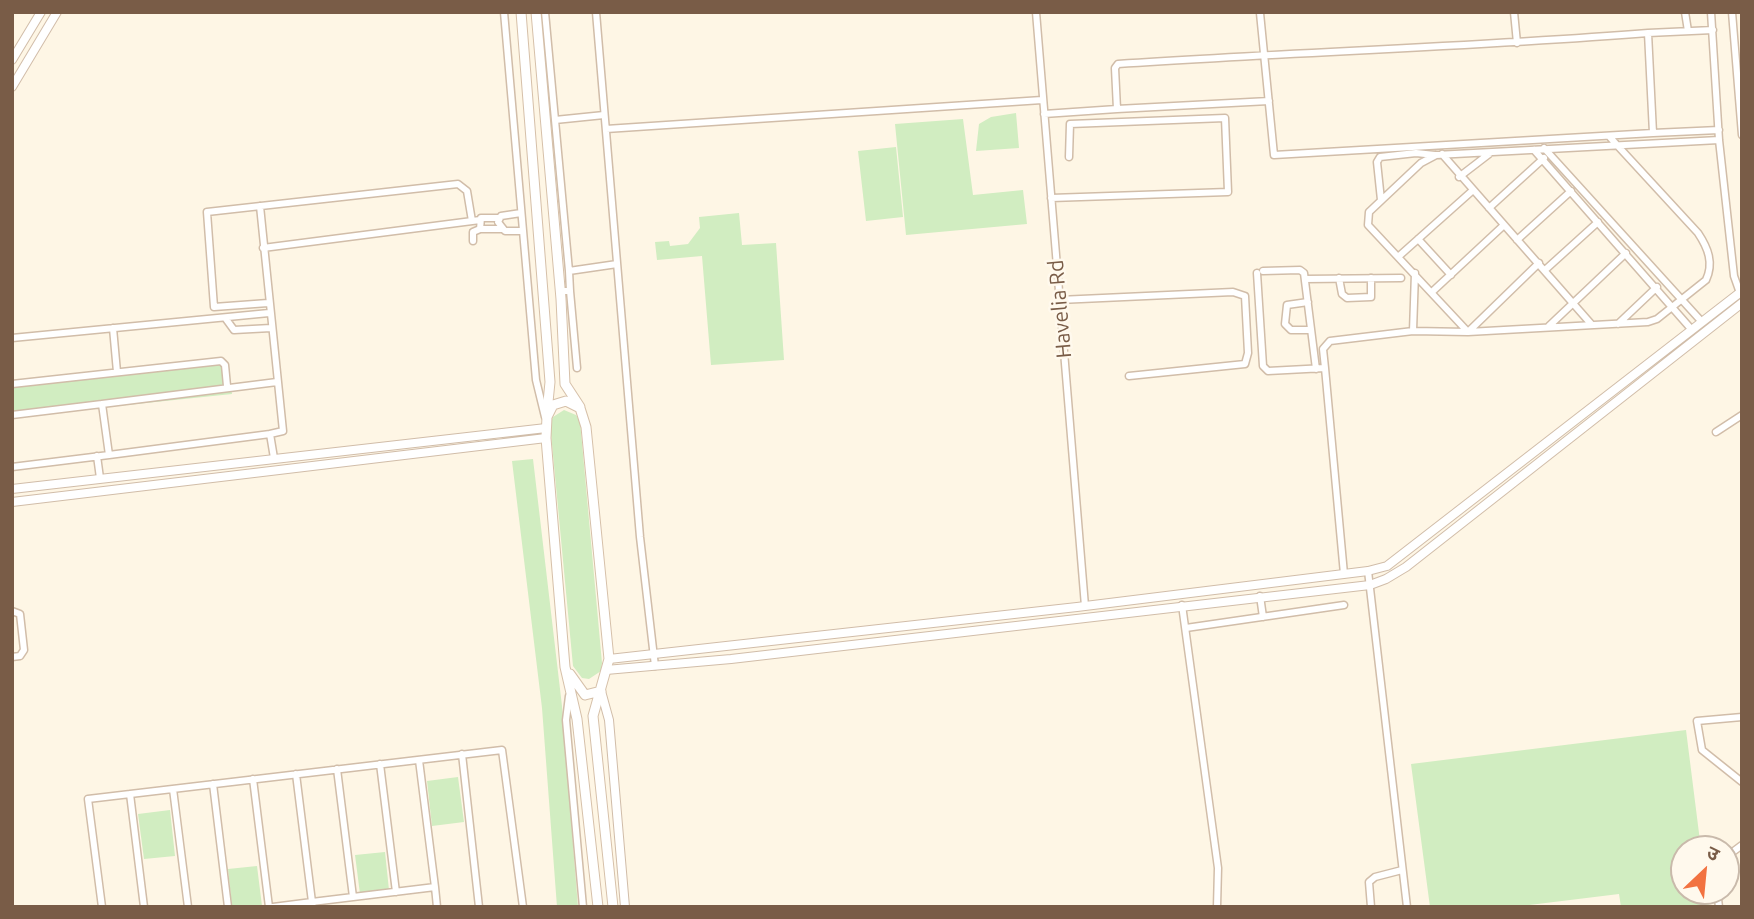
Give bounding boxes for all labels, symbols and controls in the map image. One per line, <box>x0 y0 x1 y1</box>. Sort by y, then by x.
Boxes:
street label: Havelia Rd <box>1043 259 1077 359</box>
north arrow <box>1670 835 1740 905</box>
text: उ <box>1704 841 1723 865</box>

